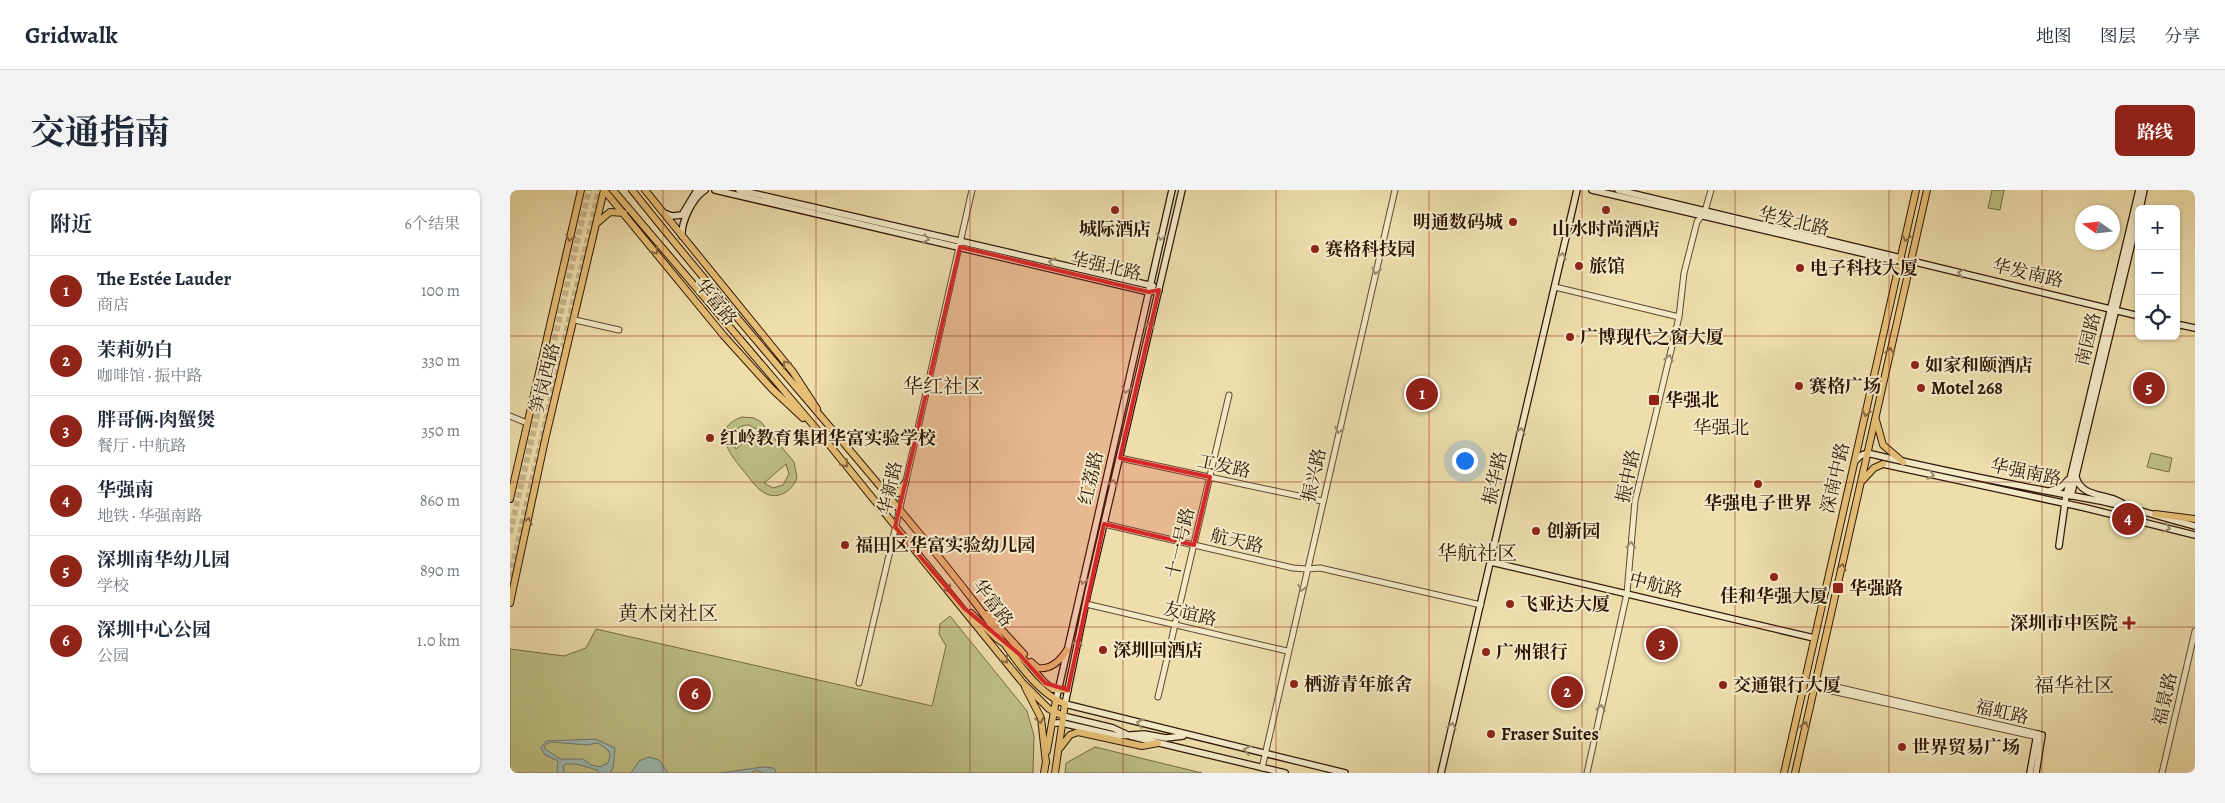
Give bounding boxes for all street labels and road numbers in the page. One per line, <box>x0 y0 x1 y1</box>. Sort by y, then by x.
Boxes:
street label: 华发北路 <box>1756 201 1832 241</box>
street label: 华强北路 <box>1068 246 1144 286</box>
street label: 华发南路 <box>1990 253 2066 293</box>
street label: 华富路 <box>690 273 742 331</box>
street label: 南园路 <box>2070 310 2106 368</box>
street label: 笋岗西路 <box>525 340 565 416</box>
street label: 深南中路 <box>1815 440 1855 516</box>
street label: 振兴路 <box>1296 446 1332 504</box>
street label: 振中路 <box>1611 447 1645 505</box>
street label: 红荔路 <box>1073 449 1109 507</box>
street label: 工发路 <box>1195 449 1253 483</box>
street label: 振华路 <box>1477 449 1513 507</box>
street label: 华强南路 <box>1988 453 2064 491</box>
street label: 华新路 <box>872 459 908 517</box>
street label: 十一号路 <box>1160 505 1200 581</box>
street label: 航天路 <box>1208 523 1266 559</box>
street label: 中航路 <box>1627 567 1685 603</box>
street label: 华富路 <box>967 574 1019 632</box>
street label: 友谊路 <box>1161 596 1219 632</box>
street label: 福景路 <box>2147 670 2183 728</box>
street label: 福虹路 <box>1973 694 2031 730</box>

